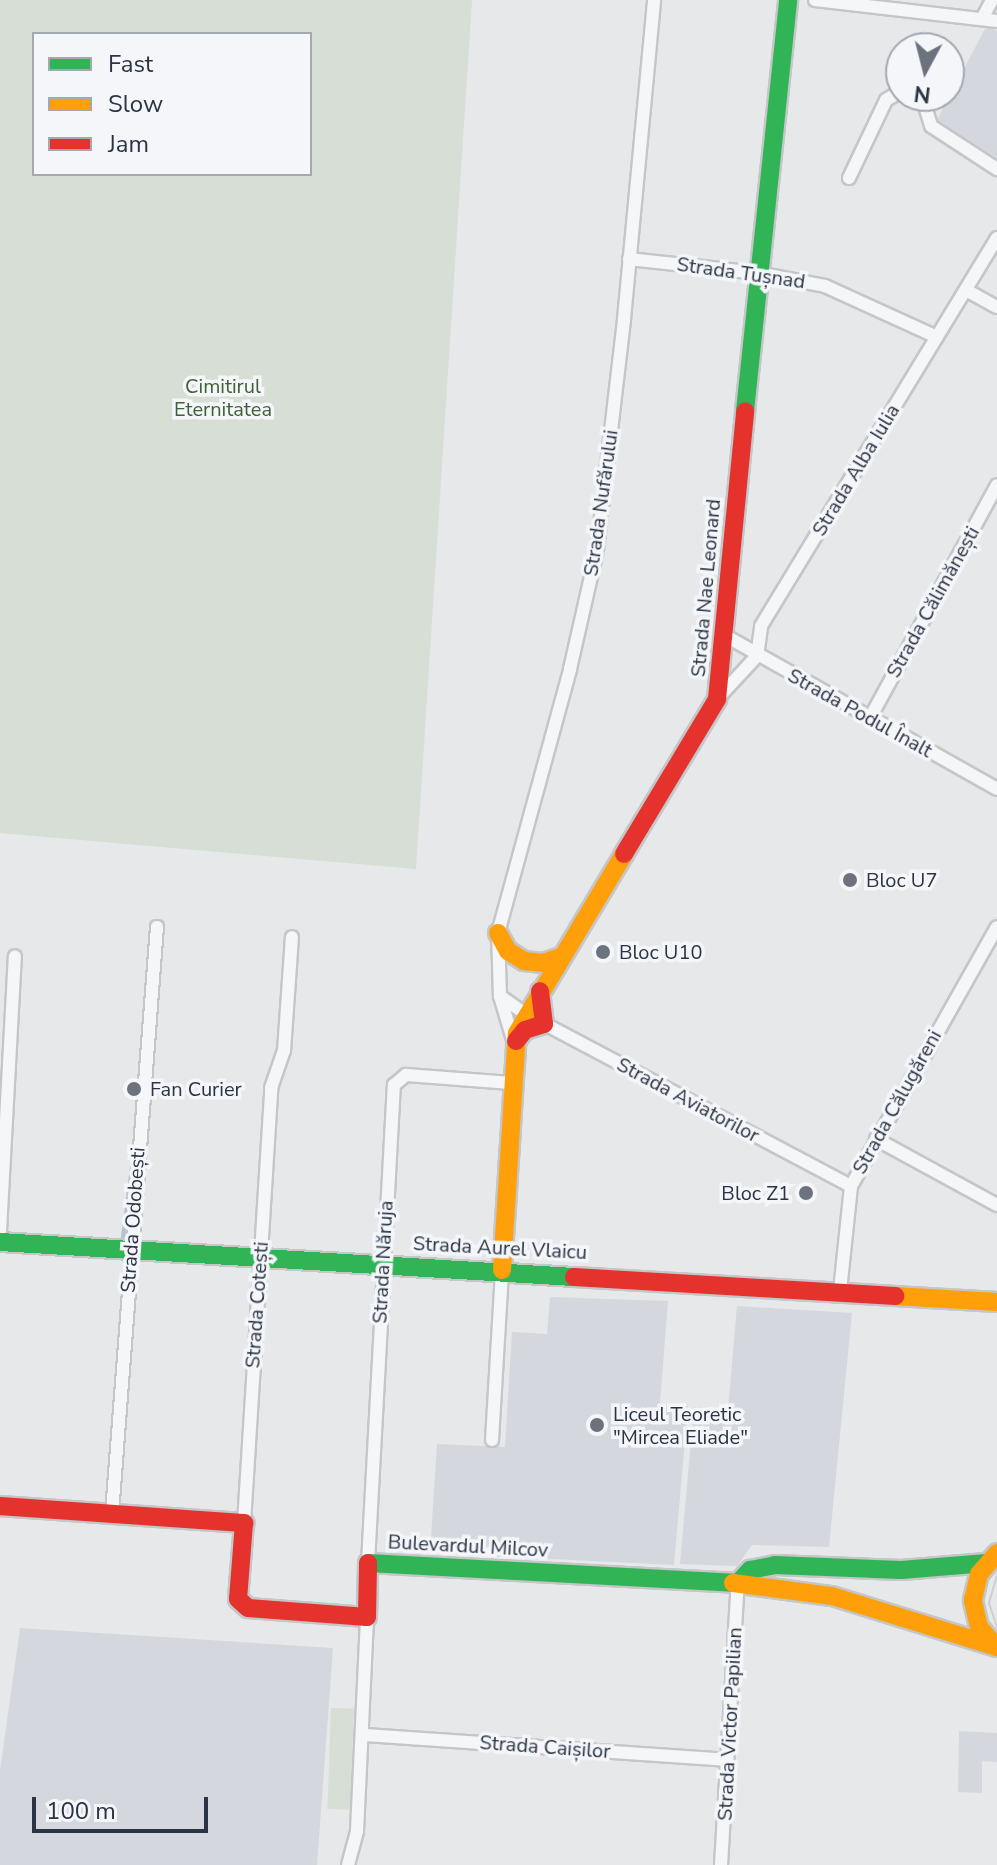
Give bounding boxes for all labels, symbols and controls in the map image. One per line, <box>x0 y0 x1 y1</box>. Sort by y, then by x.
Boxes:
legend <box>32 32 312 176</box>
north arrow <box>885 32 965 112</box>
text: Fast <box>108 48 153 80</box>
text: N <box>912 78 932 110</box>
text: Slow <box>108 88 163 120</box>
text: Jam <box>108 128 149 160</box>
street label: Strada Tușnad <box>675 252 807 294</box>
park label: Cimitirul Eternitatea <box>174 374 272 421</box>
street label: Strada Alba Iulia <box>807 400 905 540</box>
street label: Strada Nufărului <box>579 428 623 578</box>
street label: Strada Nae Leonard <box>686 498 726 678</box>
street label: Strada Călimănești <box>881 522 985 682</box>
street label: Strada Podul Înalt <box>784 663 936 763</box>
place label: Bloc U7 <box>866 868 937 892</box>
marker: Bloc U7 <box>841 871 859 889</box>
place label: Bloc U10 <box>619 940 702 964</box>
marker: Bloc U10 <box>594 943 612 961</box>
street label: Strada Călugăreni <box>847 1026 947 1178</box>
street label: Strada Aviatorilor <box>613 1052 763 1148</box>
place label: Fan Curier <box>150 1077 242 1101</box>
marker: Fan Curier <box>125 1080 143 1098</box>
street label: Strada Odobești <box>116 1146 150 1294</box>
place label: Bloc Z1 <box>721 1181 790 1205</box>
marker: Bloc Z1 <box>797 1184 815 1202</box>
street label: Strada Năruja <box>368 1200 398 1324</box>
street label: Strada Aurel Vlaicu <box>412 1231 588 1265</box>
street label: Strada Cotești <box>241 1241 273 1369</box>
place label: Liceul Teoretic "Mircea Eliade" <box>613 1402 748 1449</box>
marker: Liceul Teoretic "Mircea Eliade" <box>588 1416 606 1434</box>
street label: Bulevardul Milcov <box>387 1530 549 1562</box>
street label: Strada Victor Papilian <box>713 1627 747 1821</box>
street label: Strada Caișilor <box>479 1730 611 1764</box>
scale bar <box>36 1781 212 1831</box>
text: 100 m <box>46 1795 116 1827</box>

